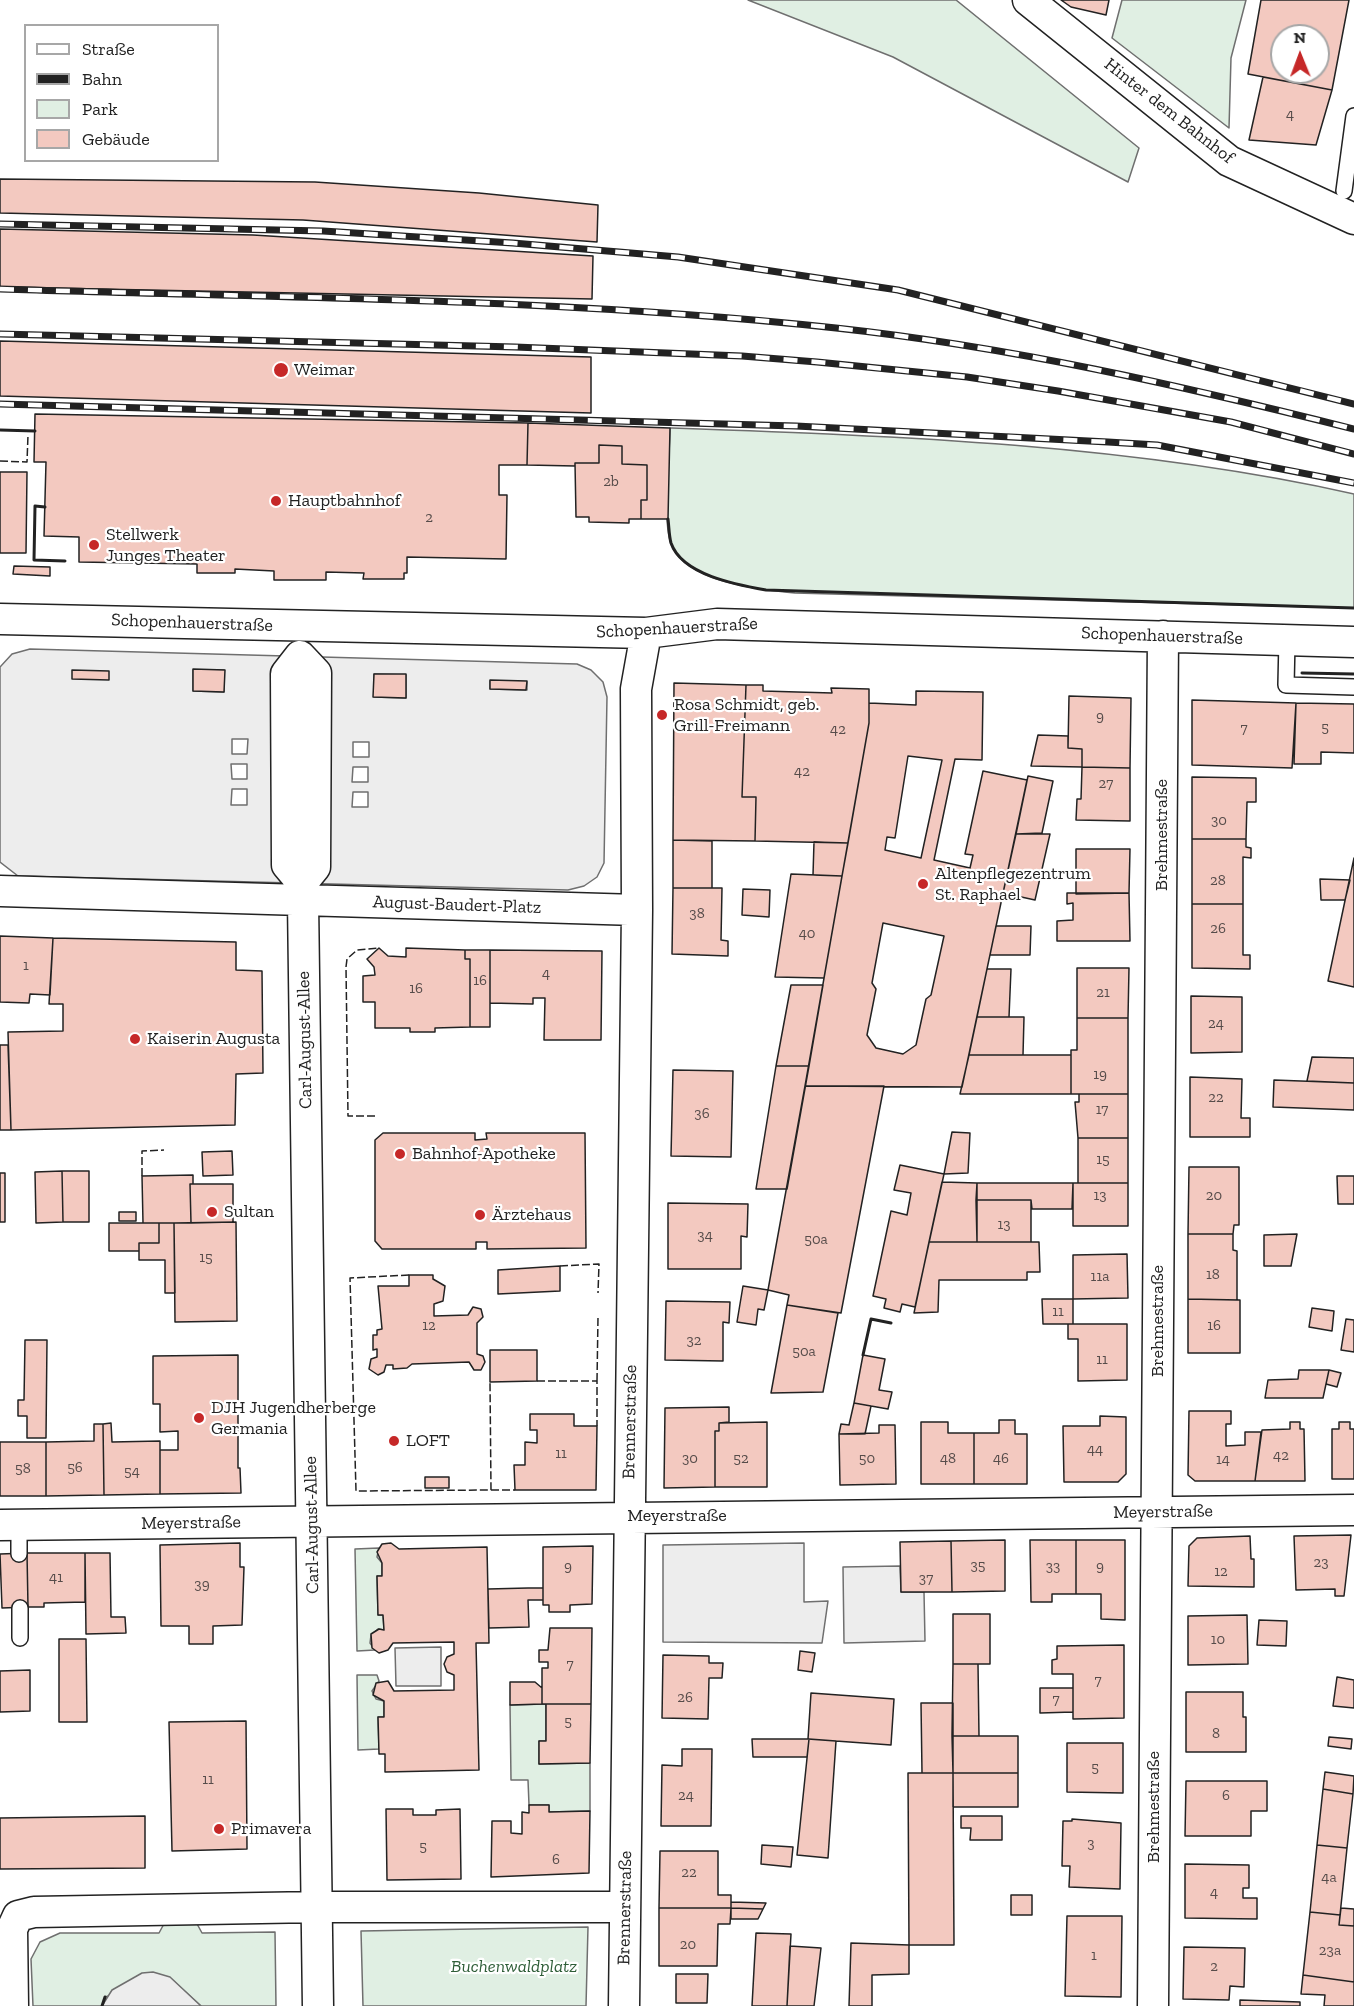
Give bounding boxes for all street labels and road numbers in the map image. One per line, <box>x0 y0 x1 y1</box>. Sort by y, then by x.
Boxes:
street label: Hinter dem Bahnhof <box>1100 54 1238 168</box>
street label: Schopenhauerstraße <box>111 609 273 637</box>
street label: Schopenhauerstraße <box>596 613 758 643</box>
street label: Schopenhauerstraße <box>1081 622 1243 650</box>
street label: Brehmestraße <box>1151 779 1173 891</box>
street label: August-Baudert-Platz <box>372 891 542 919</box>
street label: Carl-August-Allee <box>293 971 317 1109</box>
street label: Brehmestraße <box>1147 1265 1169 1377</box>
street label: Brennerstraße <box>618 1365 642 1479</box>
street label: Carl-August-Allee <box>300 1456 324 1594</box>
street label: Meyerstraße <box>1113 1500 1213 1524</box>
street label: Meyerstraße <box>627 1505 727 1527</box>
street label: Meyerstraße <box>141 1511 241 1535</box>
street label: Brehmestraße <box>1143 1751 1165 1863</box>
street label: Brennerstraße <box>613 1851 637 1965</box>

